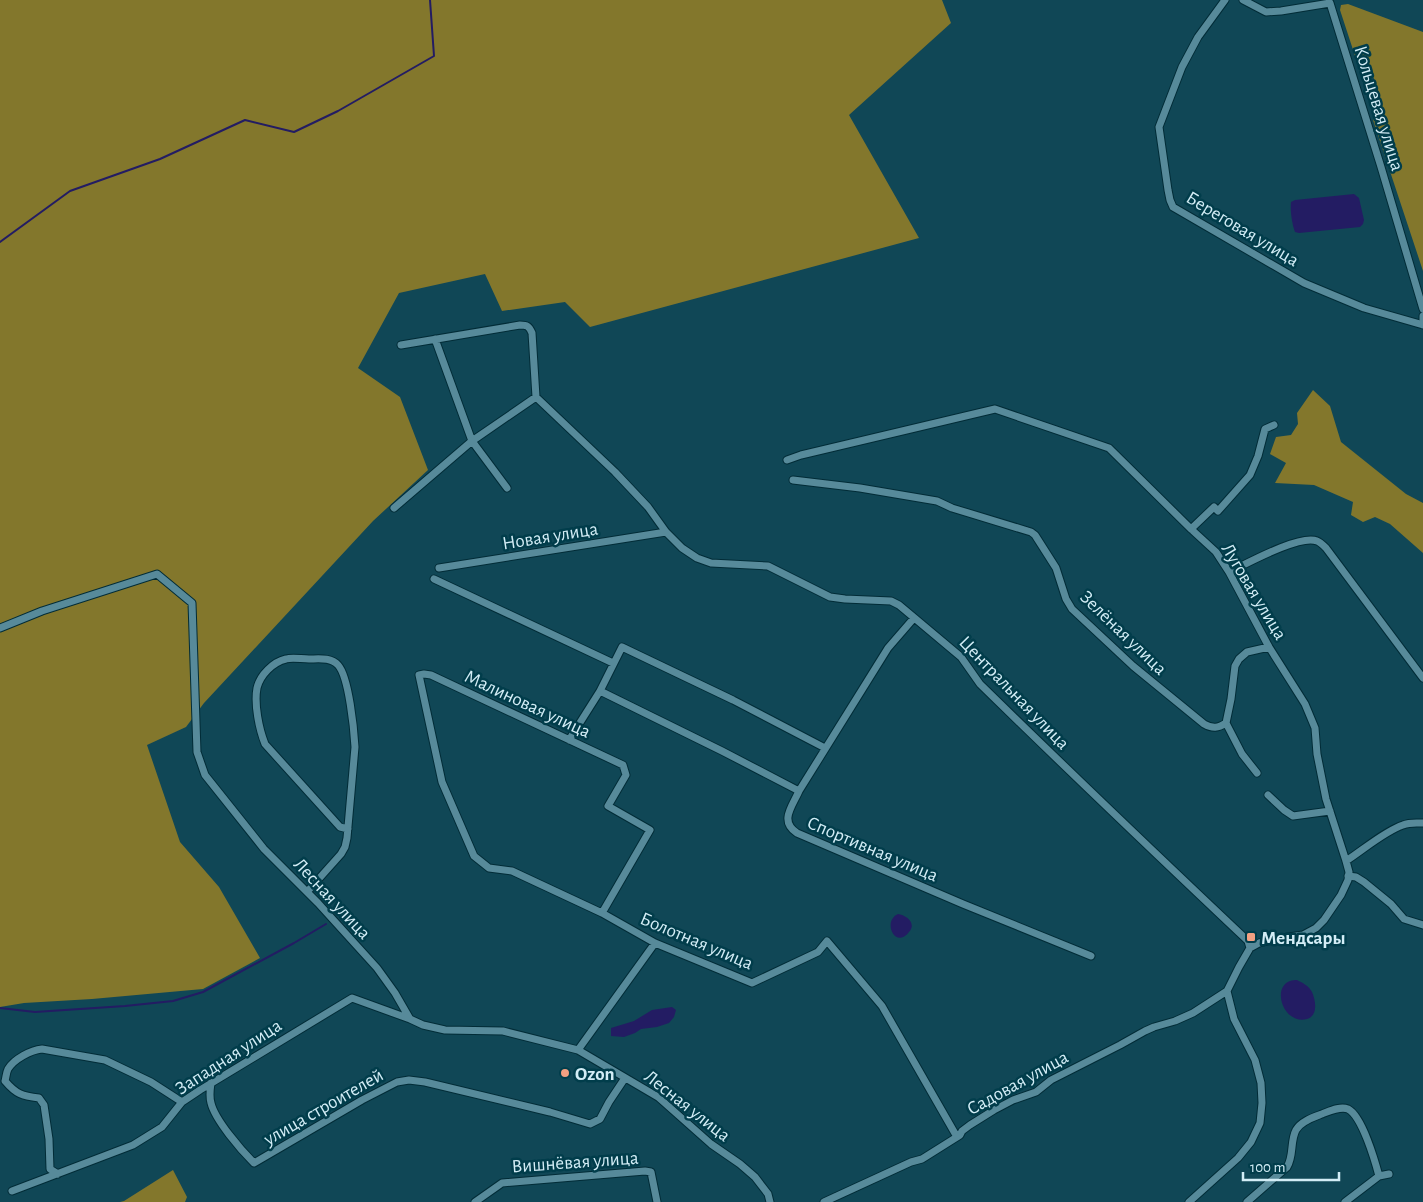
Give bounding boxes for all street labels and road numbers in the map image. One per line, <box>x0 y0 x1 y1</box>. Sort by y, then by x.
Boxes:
street label: Кольцевая улица <box>1351 44 1407 174</box>
street label: Береговая улица <box>1183 188 1302 270</box>
street label: Новая улица <box>501 519 600 553</box>
street label: Луговая улица <box>1218 540 1290 643</box>
street label: Зелёная улица <box>1076 587 1170 679</box>
street label: Центральная улица <box>955 633 1073 754</box>
street label: Малиновая улица <box>462 667 593 742</box>
street label: Спортивная улица <box>804 813 941 886</box>
street label: Лесная улица <box>290 855 374 943</box>
street label: Болотная улица <box>637 909 756 974</box>
street label: Западная улица <box>172 1016 285 1098</box>
street label: Садовая улица <box>964 1048 1072 1119</box>
street label: улица строителей <box>260 1065 387 1150</box>
street label: Лесная улица <box>641 1067 734 1146</box>
street label: Вишнёвая улица <box>511 1149 639 1176</box>

